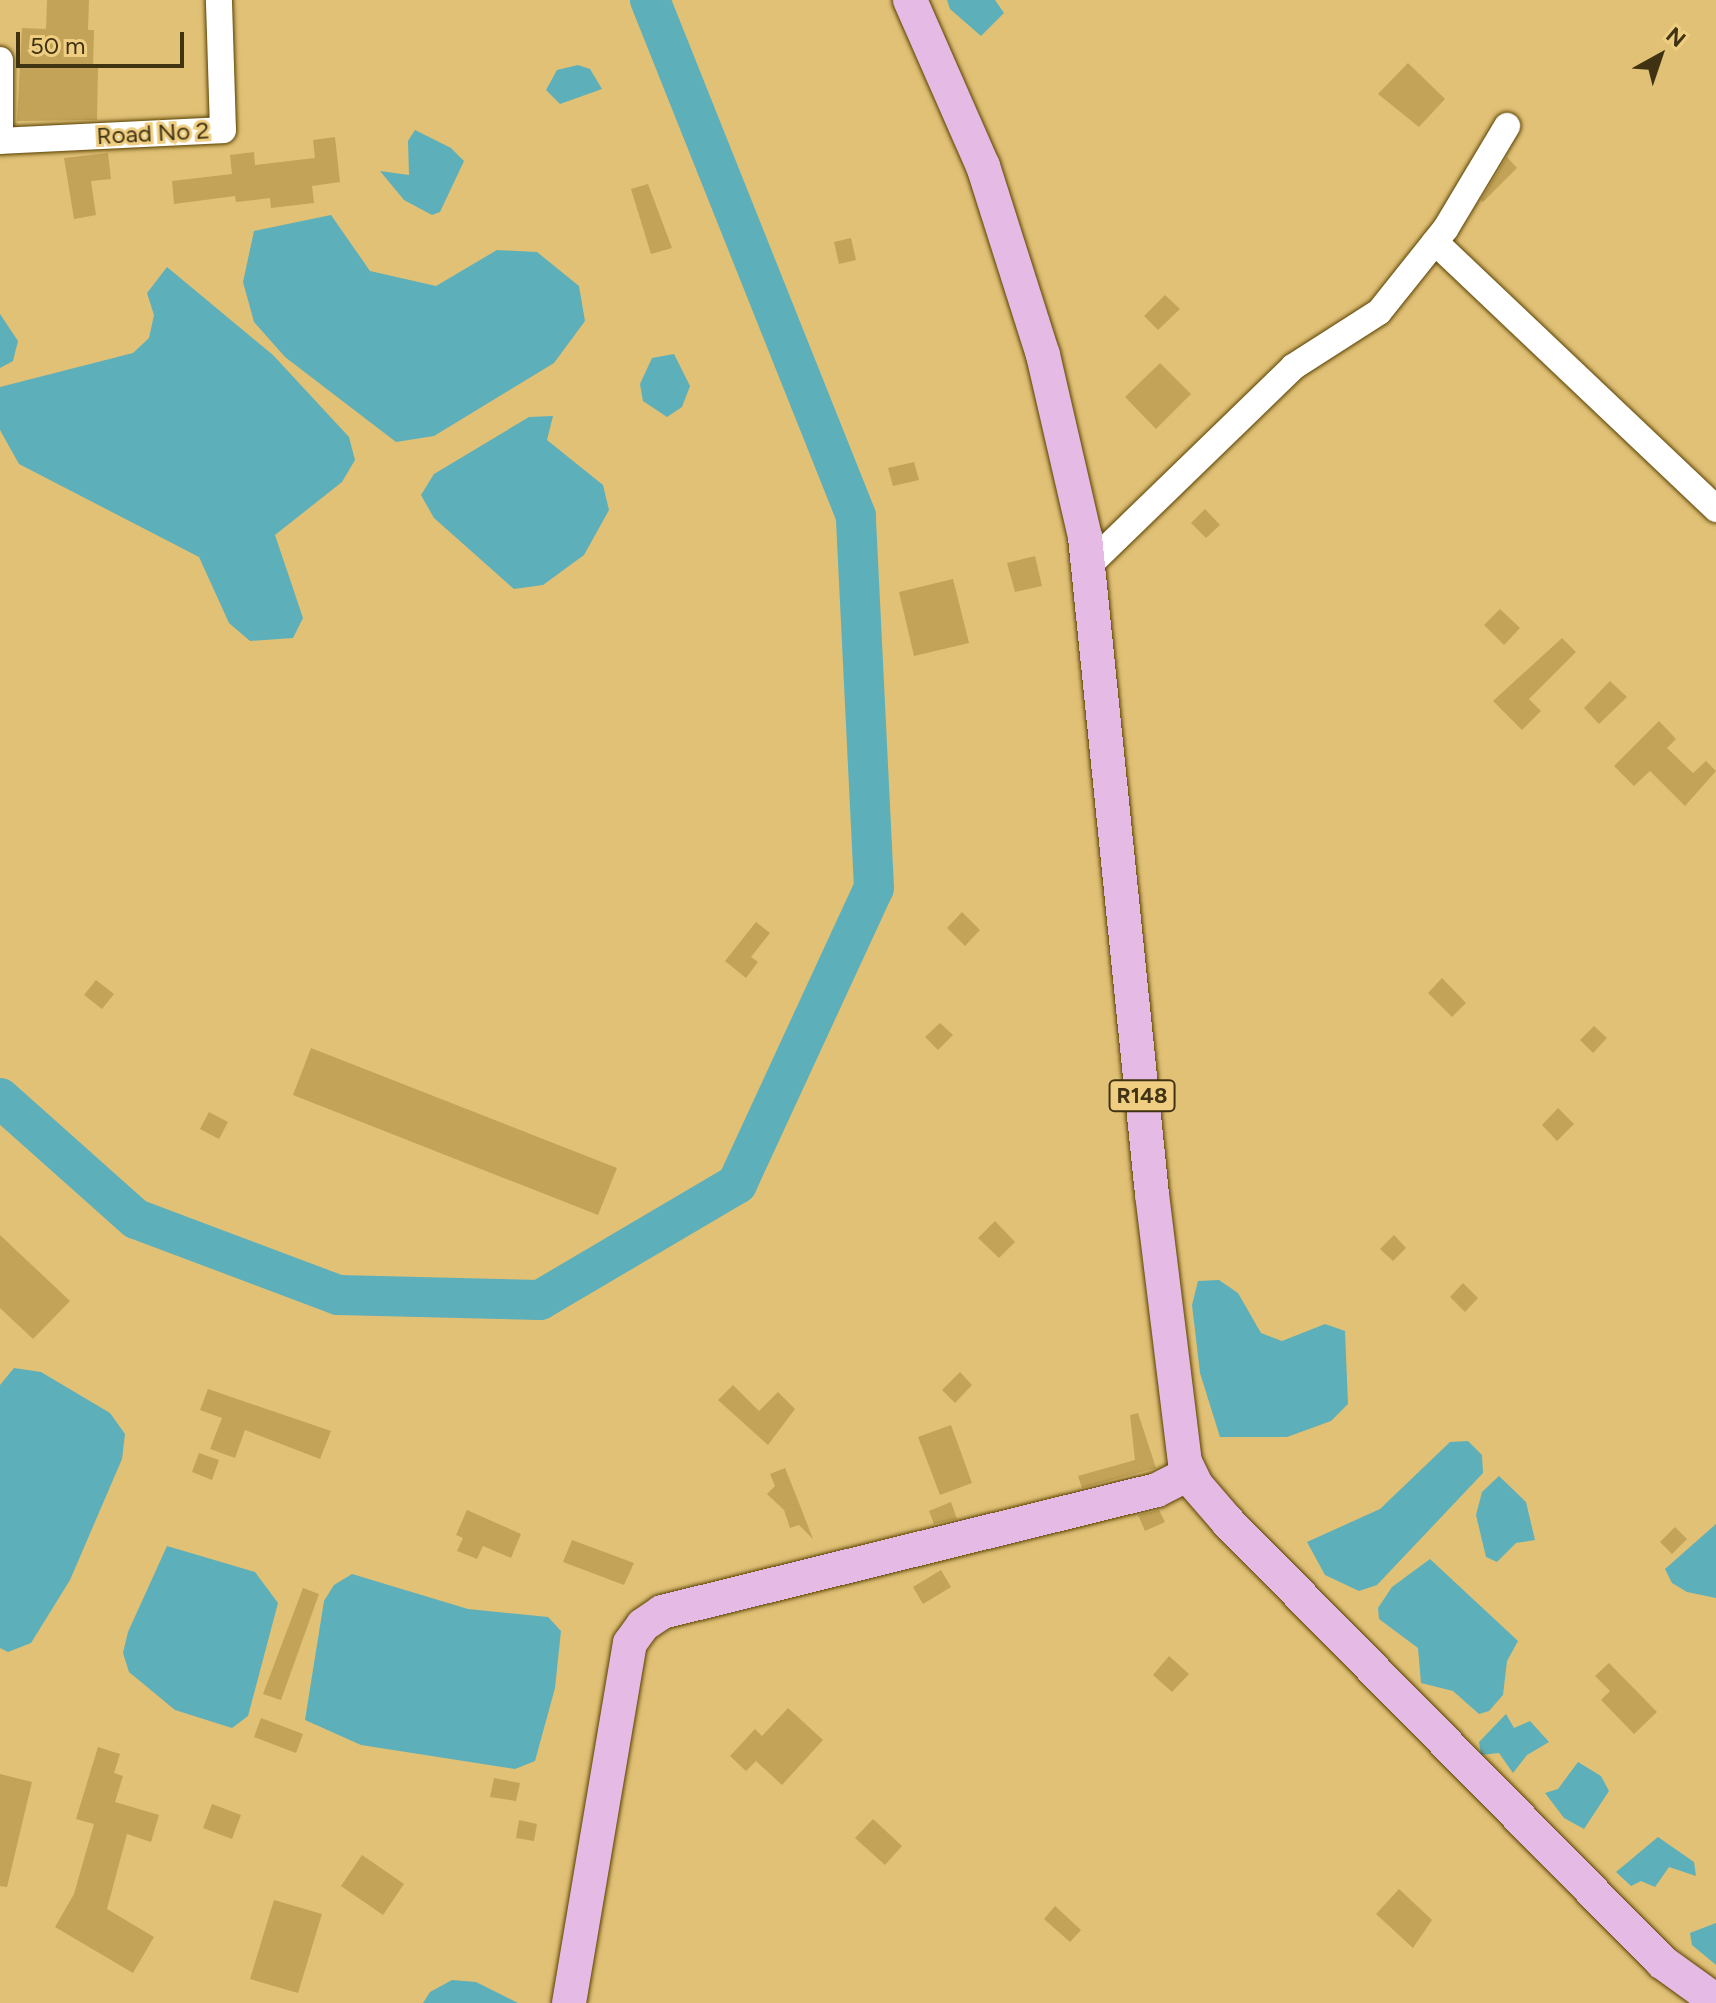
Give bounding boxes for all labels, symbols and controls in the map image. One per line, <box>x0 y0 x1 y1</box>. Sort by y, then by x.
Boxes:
scale bar <box>20 16 188 66</box>
north arrow <box>1620 16 1700 96</box>
text: N <box>1661 21 1691 53</box>
text: 50 m <box>30 31 86 60</box>
street label: Road No 2 <box>96 116 210 150</box>
road number: R148 <box>1108 1078 1176 1114</box>

